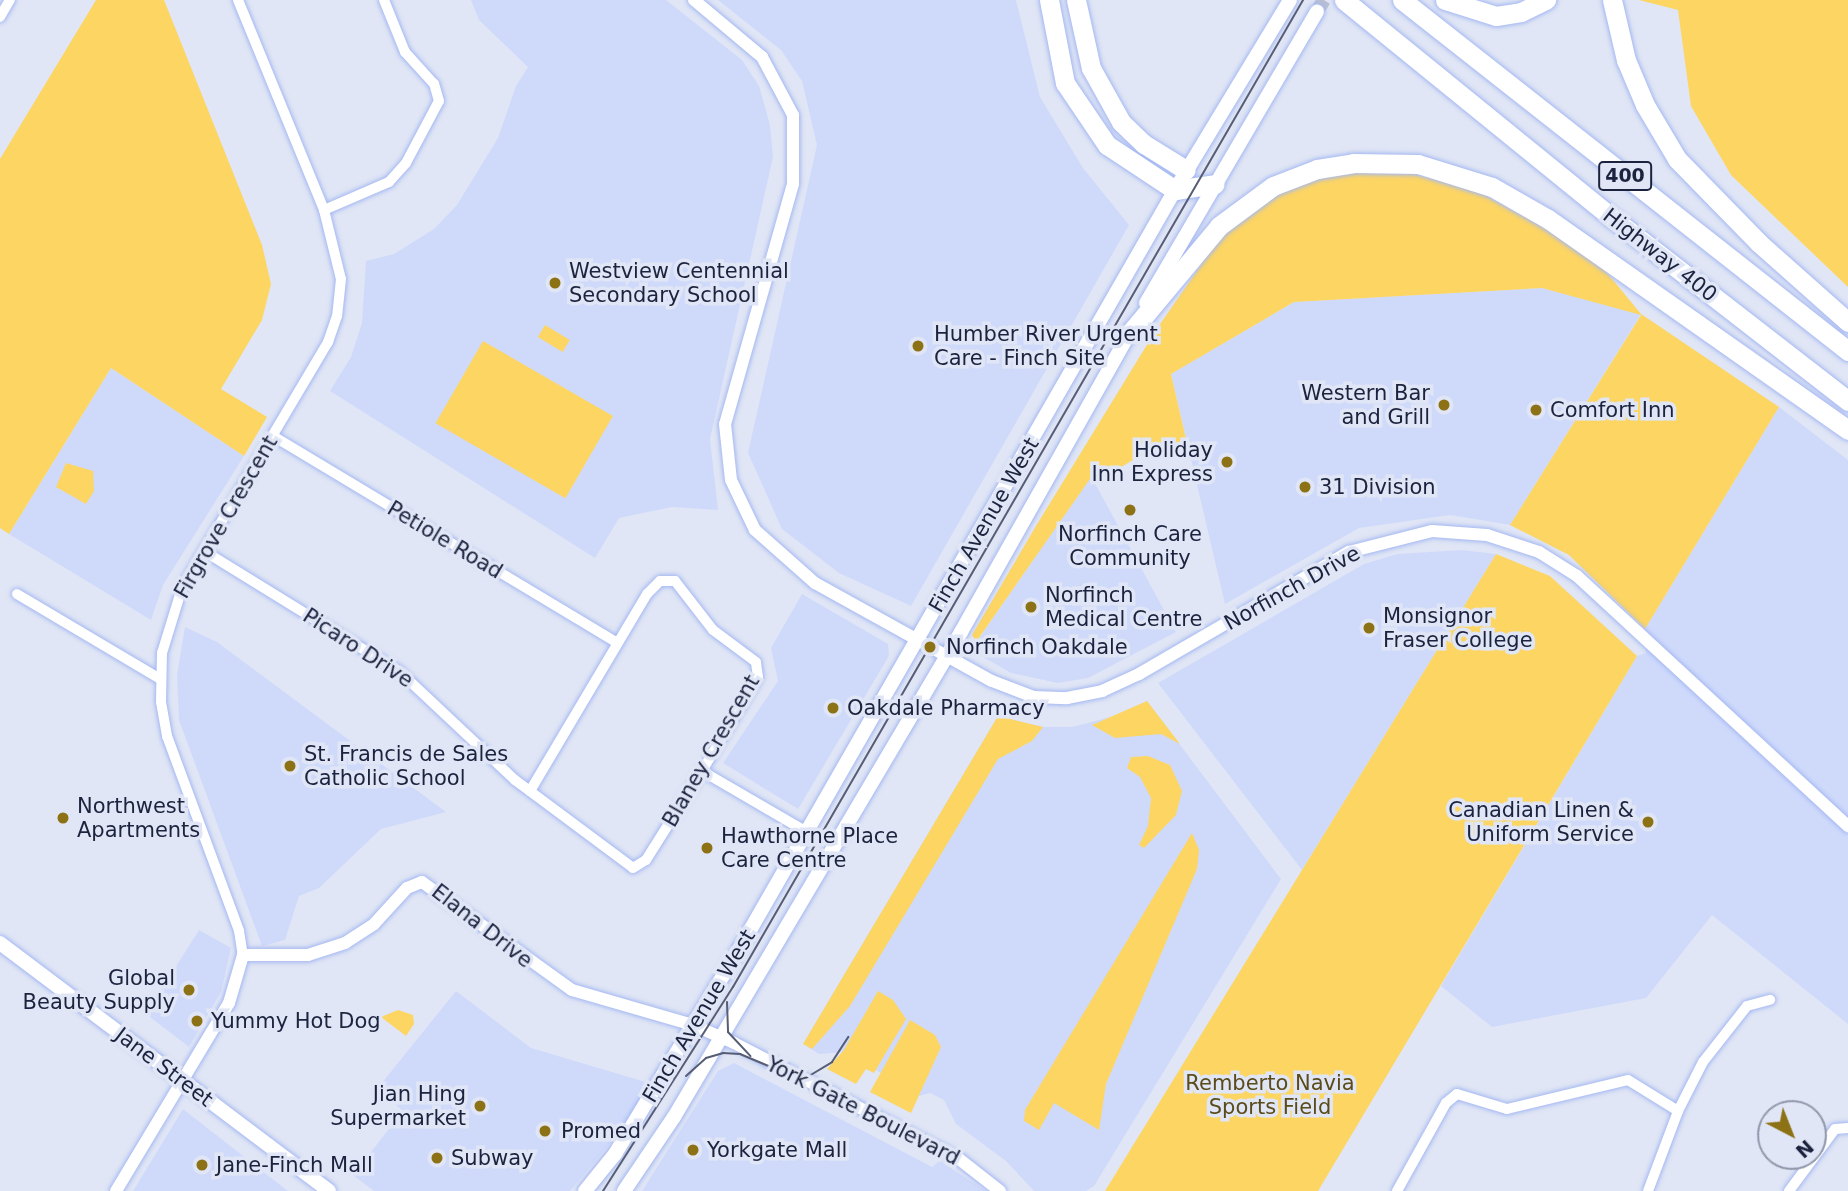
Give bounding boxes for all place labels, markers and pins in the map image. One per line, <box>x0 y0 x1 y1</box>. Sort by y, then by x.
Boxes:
place label: Westview Centennial Secondary School <box>569 258 789 308</box>
marker: Westview Centennial Secondary School <box>547 275 563 291</box>
place label: Humber River Urgent Care - Finch Site <box>934 321 1158 371</box>
marker: Humber River Urgent Care - Finch Site <box>908 336 928 356</box>
place label: Western Bar and Grill <box>1301 380 1430 430</box>
marker: Western Bar and Grill <box>1436 397 1452 413</box>
place label: Comfort Inn <box>1550 397 1675 423</box>
marker: Comfort Inn <box>1528 402 1544 418</box>
place label: Holiday Inn Express <box>1092 437 1213 487</box>
marker: Holiday Inn Express <box>1219 454 1235 470</box>
place label: 31 Division <box>1319 474 1436 500</box>
marker: 31 Division <box>1297 479 1313 495</box>
marker: Norfinch Care Community <box>1122 502 1138 518</box>
place label: Norfinch Care Community <box>1058 521 1202 571</box>
place label: Norfinch Medical Centre <box>1045 582 1202 632</box>
marker: Norfinch Medical Centre <box>1023 599 1039 615</box>
place label: Monsignor Fraser College <box>1383 603 1533 653</box>
marker: Monsignor Fraser College <box>1361 620 1377 636</box>
place label: Norfinch Oakdale <box>946 634 1128 660</box>
marker: Norfinch Oakdale <box>920 637 940 657</box>
place label: Oakdale Pharmacy <box>847 695 1045 721</box>
marker: Oakdale Pharmacy <box>825 700 841 716</box>
place label: St. Francis de Sales Catholic School <box>304 741 508 791</box>
marker: St. Francis de Sales Catholic School <box>282 758 298 774</box>
place label: Northwest Apartments <box>77 793 200 843</box>
place label: Canadian Linen & Uniform Service <box>1448 797 1634 847</box>
marker: Northwest Apartments <box>55 810 71 826</box>
marker: Canadian Linen & Uniform Service <box>1640 814 1656 830</box>
place label: Hawthorne Place Care Centre <box>721 823 898 873</box>
marker: Hawthorne Place Care Centre <box>699 840 715 856</box>
place label: Global Beauty Supply <box>23 965 175 1015</box>
marker: Global Beauty Supply <box>181 982 197 998</box>
place label: Yummy Hot Dog <box>211 1008 381 1034</box>
marker: Yummy Hot Dog <box>189 1013 205 1029</box>
place label: Jian Hing Supermarket <box>330 1081 466 1131</box>
marker: Jian Hing Supermarket <box>472 1098 488 1114</box>
place label: Promed <box>561 1118 641 1144</box>
marker: Promed <box>535 1121 555 1141</box>
place label: Yorkgate Mall <box>707 1137 847 1163</box>
marker: Yorkgate Mall <box>685 1142 701 1158</box>
place label: Subway <box>451 1145 533 1171</box>
marker: Subway <box>429 1150 445 1166</box>
place label: Jane-Finch Mall <box>216 1152 373 1178</box>
marker: Jane-Finch Mall <box>194 1157 210 1173</box>

